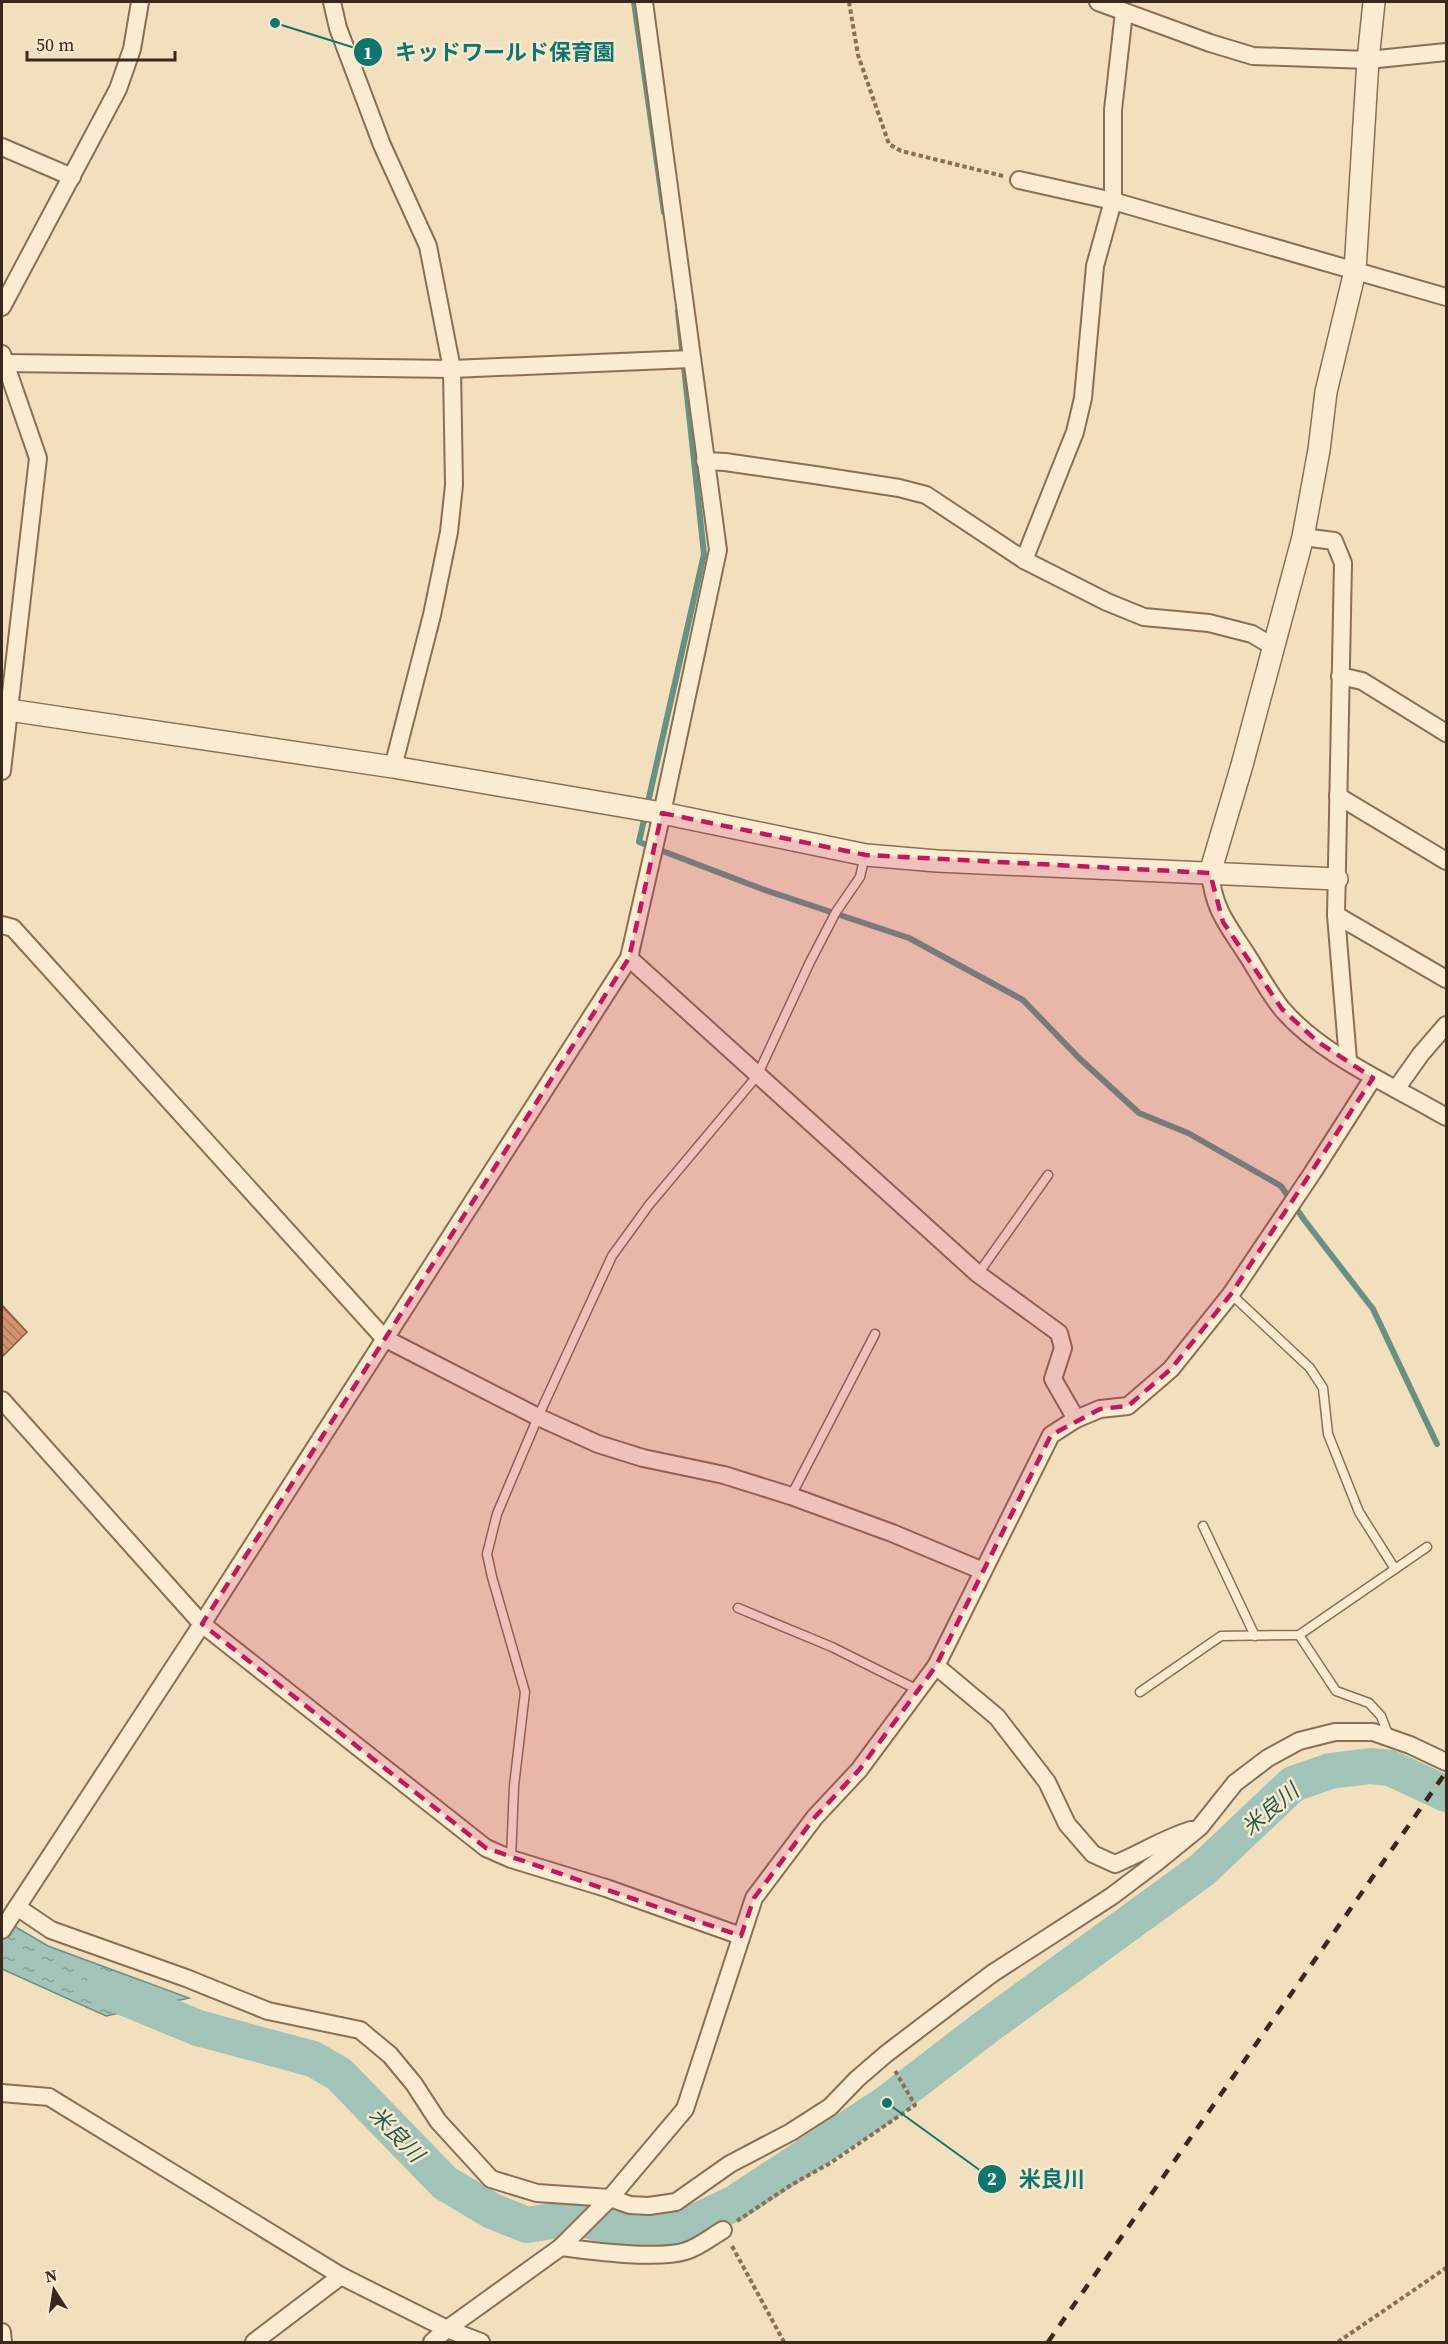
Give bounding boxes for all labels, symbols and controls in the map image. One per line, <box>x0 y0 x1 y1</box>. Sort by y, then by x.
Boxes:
scale bar <box>27 24 176 62</box>
text: 50 m <box>36 32 74 57</box>
callout: キッドワールド保育園 <box>353 32 627 72</box>
text: キッドワールド保育園 <box>395 37 615 67</box>
text: 1 <box>363 40 373 65</box>
water label: 米良川 <box>1235 1775 1306 1842</box>
water label: 米良川 <box>363 2100 432 2170</box>
callout: 米良川 <box>977 2159 1097 2199</box>
text: 米良川 <box>1019 2164 1085 2194</box>
text: 2 <box>987 2166 997 2191</box>
north arrow <box>24 2260 84 2320</box>
text: N <box>43 2263 59 2287</box>

